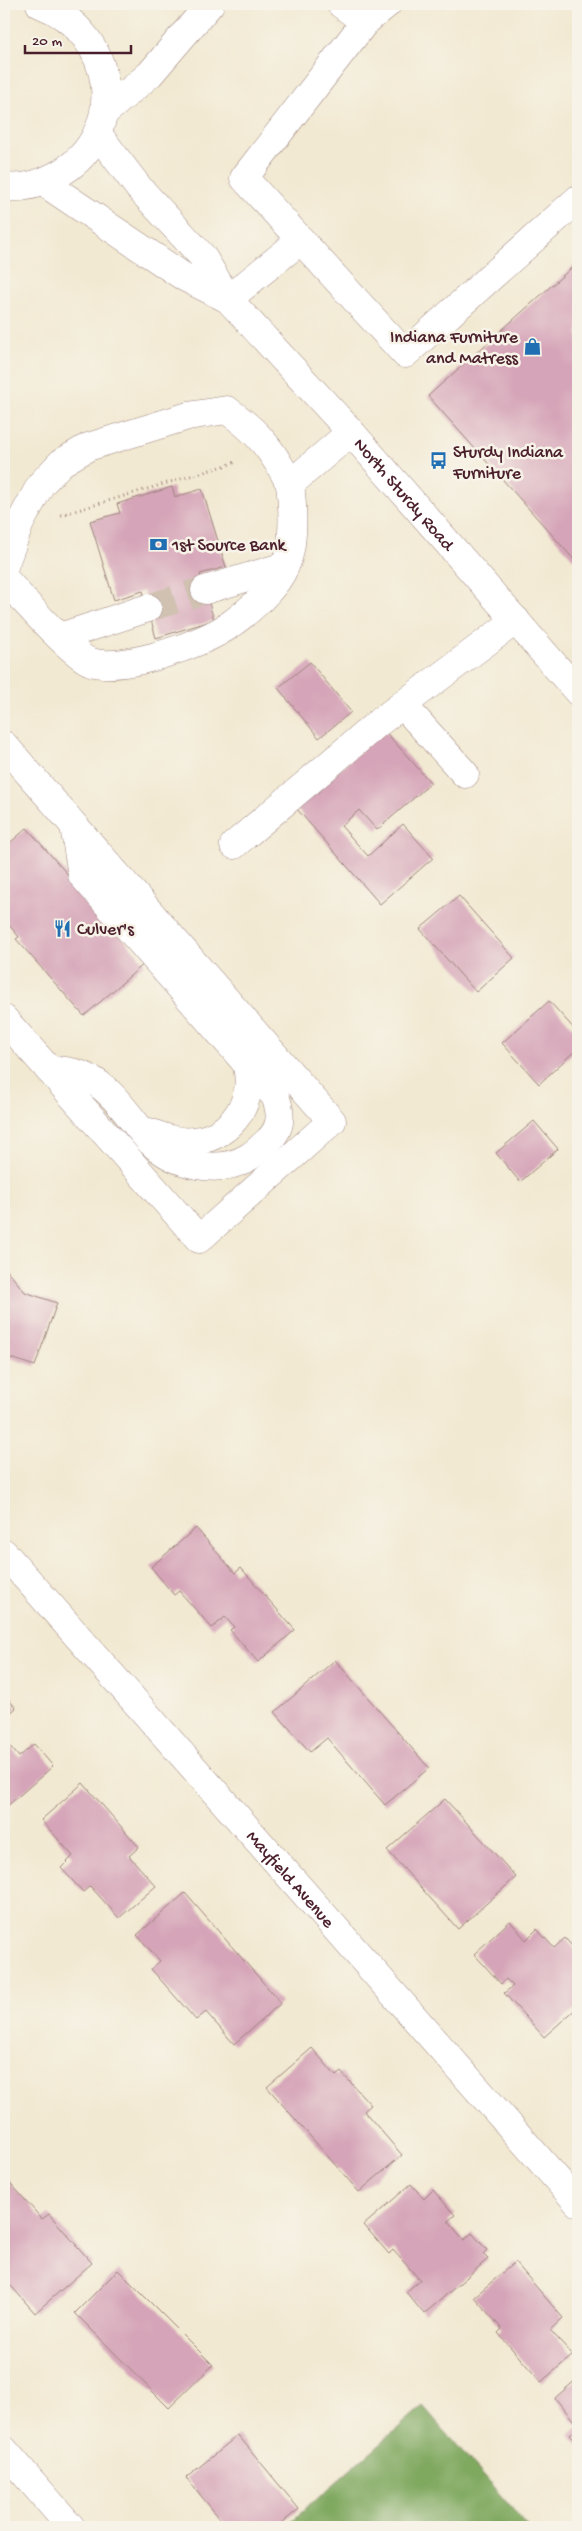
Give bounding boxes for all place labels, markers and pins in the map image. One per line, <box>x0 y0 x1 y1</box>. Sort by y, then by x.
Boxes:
place label: Indiana Furniture and Matress <box>390 328 519 370</box>
shop icon: Indiana Furniture and Matress <box>522 336 542 356</box>
place label: Sturdy Indiana Furniture <box>452 443 564 485</box>
bus stop icon: Sturdy Indiana Furniture <box>429 451 449 471</box>
bank icon: 1st Source Bank <box>148 534 168 554</box>
place label: 1st Source Bank <box>171 536 287 557</box>
restaurant icon: Culver's <box>53 918 73 938</box>
place label: Culver's <box>77 920 135 941</box>

